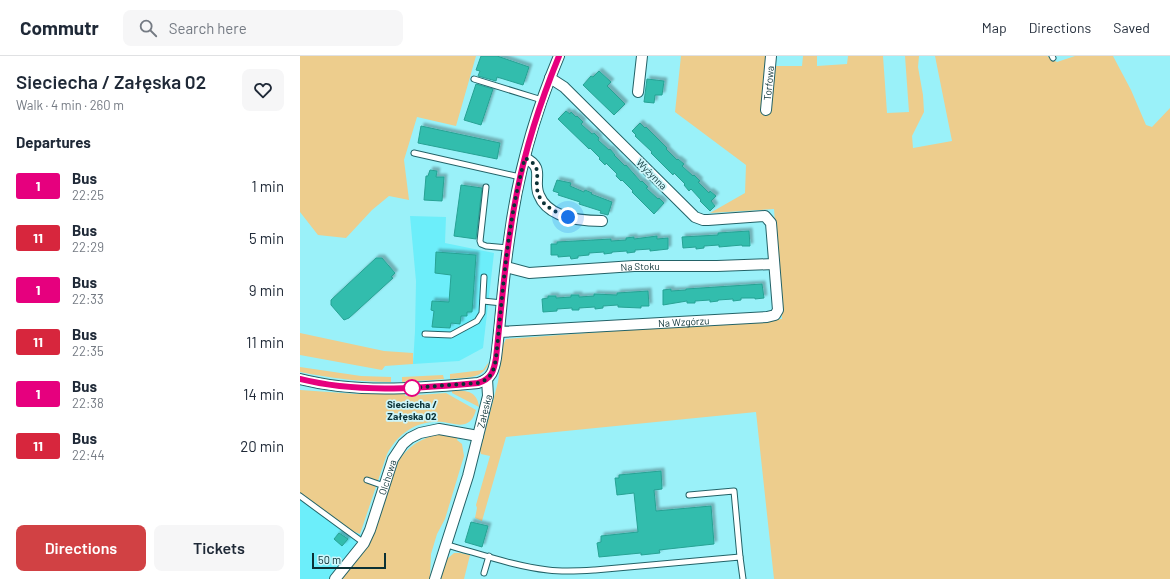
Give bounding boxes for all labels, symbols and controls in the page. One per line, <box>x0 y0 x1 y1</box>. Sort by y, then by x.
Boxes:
search box <box>123 10 403 46</box>
text: Commutr <box>20 16 99 39</box>
icon: search <box>137 17 159 39</box>
text: Search here <box>169 19 247 37</box>
text: Map <box>982 19 1007 36</box>
text: Directions <box>1029 19 1091 36</box>
text: Saved <box>1113 19 1150 36</box>
street label: Torfowa <box>761 65 776 101</box>
button: heart <box>242 69 284 111</box>
text: Sieciecha / Załęska 02 <box>16 70 206 93</box>
text: Walk · 4 min · 260 m <box>16 97 124 113</box>
text: Departures <box>16 133 91 151</box>
street label: Wyżynna <box>634 156 670 192</box>
text: Bus <box>72 169 97 187</box>
text: 1 <box>36 177 40 194</box>
text: 1 min <box>251 177 284 195</box>
text: 22:25 <box>72 187 104 203</box>
your location <box>558 207 578 227</box>
text: Bus <box>72 221 97 239</box>
text: 11 <box>33 229 43 246</box>
text: 5 min <box>249 229 284 247</box>
text: 22:29 <box>72 239 104 255</box>
street label: Na Stoku <box>620 260 660 273</box>
text: Bus <box>72 273 97 291</box>
text: 1 <box>36 281 40 298</box>
text: 9 min <box>249 281 284 299</box>
text: 22:33 <box>72 291 104 307</box>
street label: Na Wzgórzu <box>658 314 710 329</box>
text: Bus <box>72 325 97 343</box>
text: 11 <box>33 333 43 350</box>
text: 11 min <box>246 333 284 351</box>
text: 22:35 <box>72 343 104 359</box>
text: Bus <box>72 377 97 395</box>
marker: Sieciecha / Załęska 02 <box>403 379 421 397</box>
text: 1 <box>36 385 40 402</box>
text: 14 min <box>243 385 284 403</box>
street label: Załęska <box>474 393 494 429</box>
text: 22:38 <box>72 395 104 411</box>
place label: Sieciecha / Załęska 02 <box>387 398 437 422</box>
text: Bus <box>72 429 97 447</box>
text: 11 <box>33 437 43 454</box>
text: 20 min <box>240 437 284 455</box>
text: 22:44 <box>72 447 105 463</box>
street label: Olchowa <box>376 458 398 496</box>
button: Directions <box>16 525 146 571</box>
button: Tickets <box>154 525 284 571</box>
scale bar <box>312 551 386 570</box>
text: 50 m <box>318 553 341 566</box>

